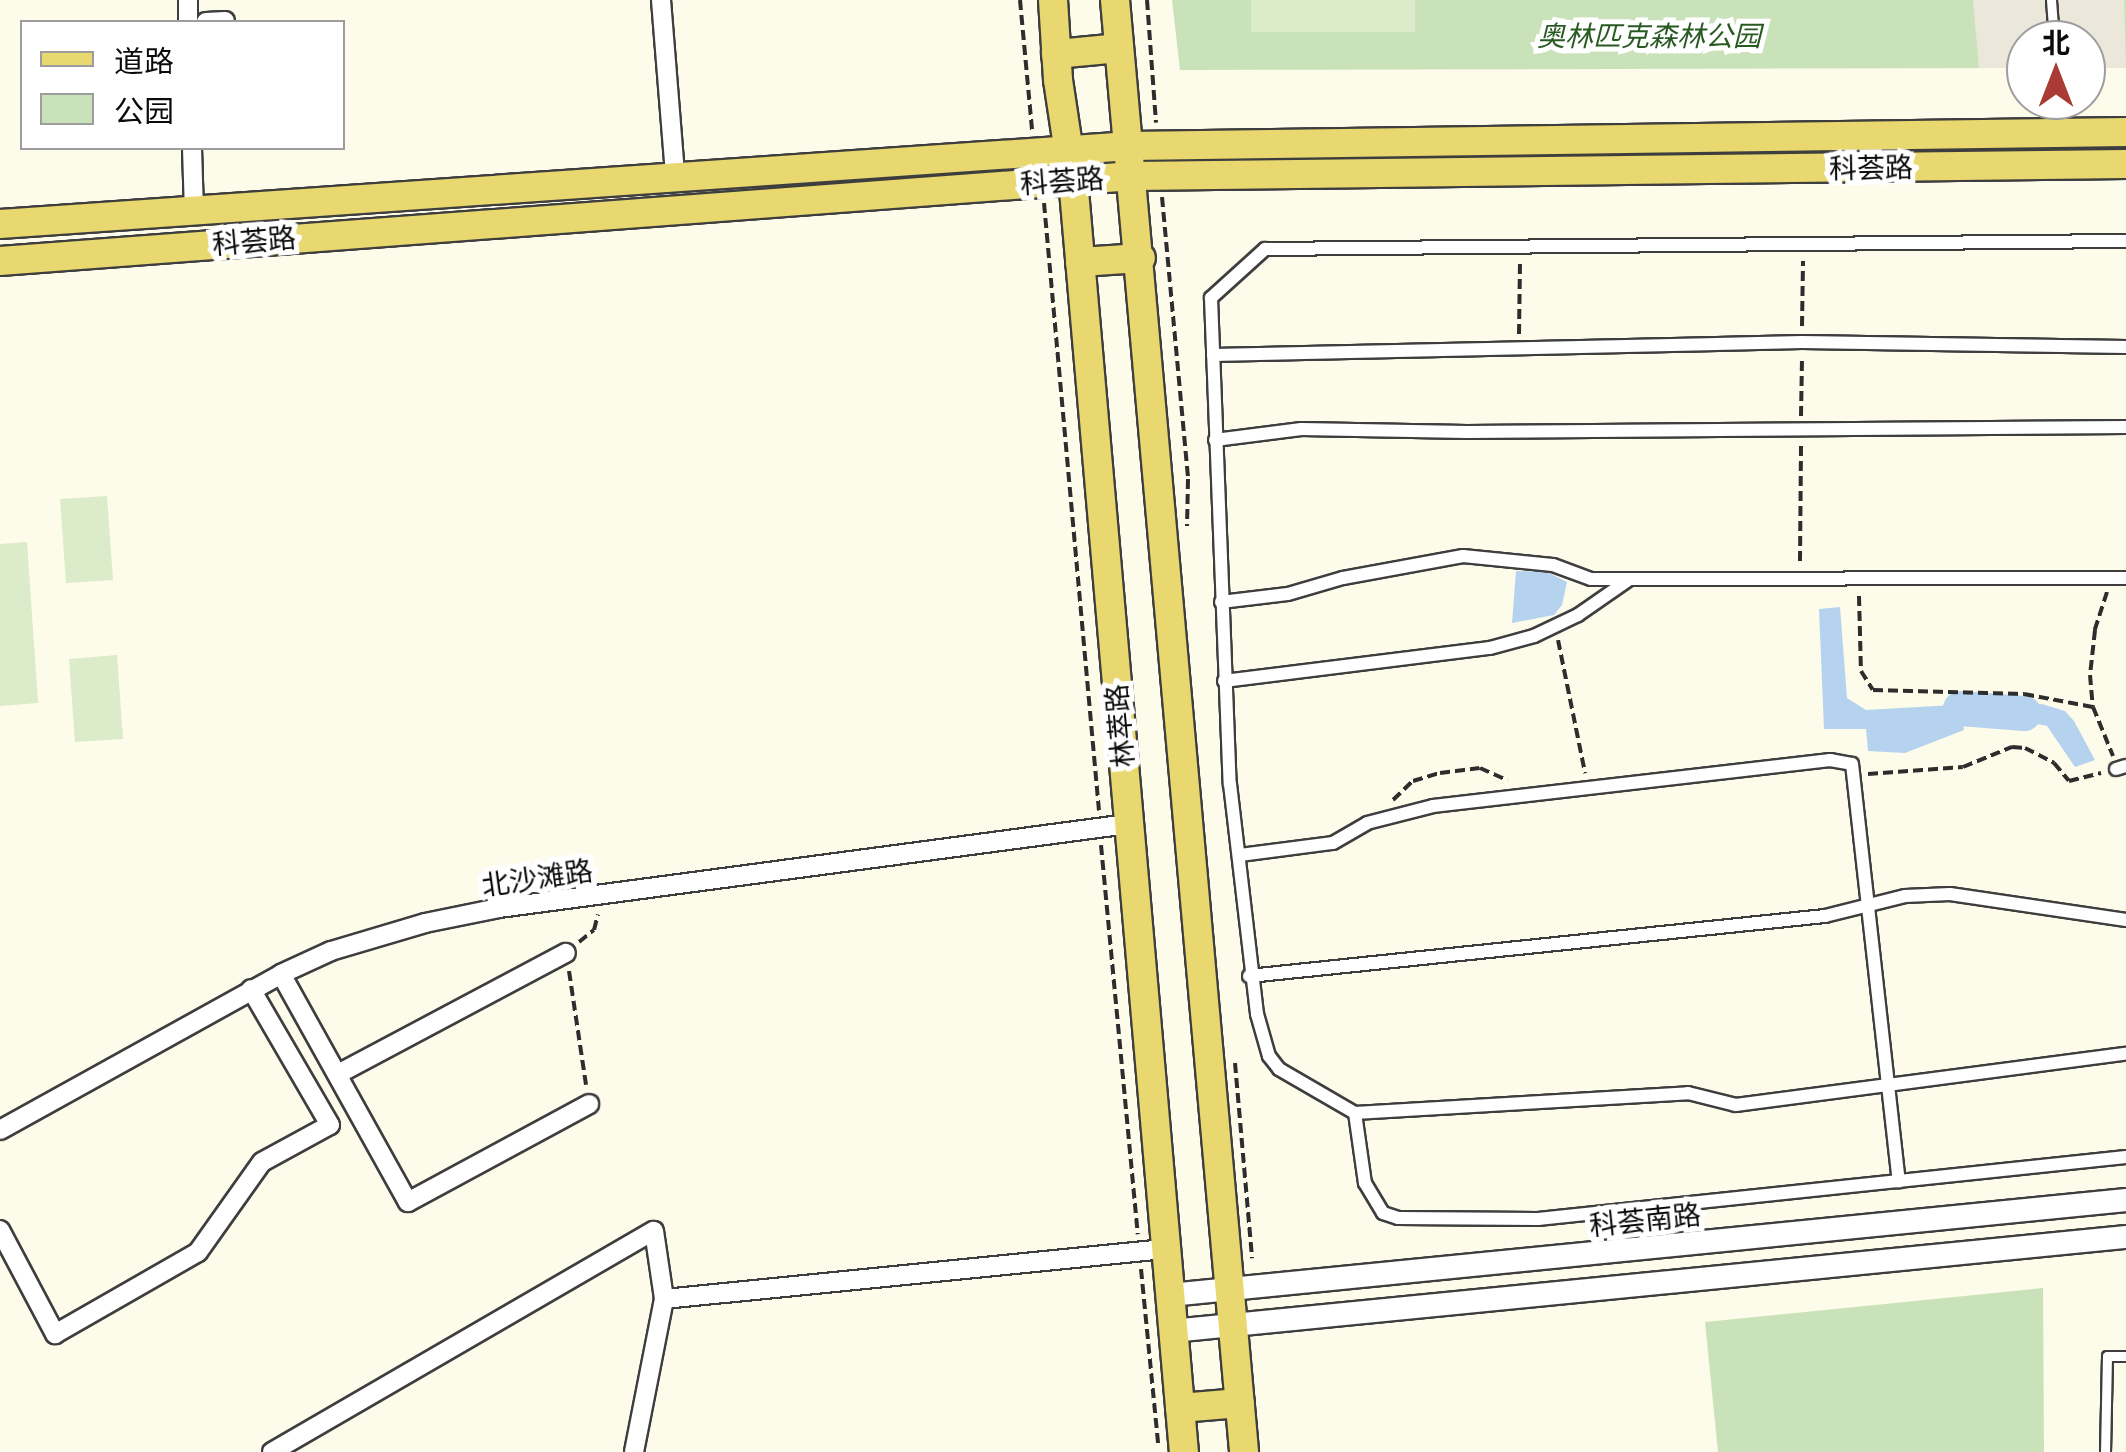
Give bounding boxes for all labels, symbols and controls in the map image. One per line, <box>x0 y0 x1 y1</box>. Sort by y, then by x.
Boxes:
park label: 奥林匹克森林公园 <box>1537 18 1761 52</box>
legend <box>20 20 345 150</box>
north arrow <box>2006 20 2106 120</box>
text: 北 <box>2042 23 2070 60</box>
text: 道路 <box>114 40 174 80</box>
text: 公园 <box>114 90 174 130</box>
street label: 科荟路 <box>1829 149 1913 185</box>
street label: 科荟路 <box>1019 160 1105 200</box>
street label: 科荟路 <box>211 220 297 260</box>
street label: 林萃路 <box>1099 683 1139 769</box>
street label: 北沙滩路 <box>479 853 595 901</box>
street label: 科荟南路 <box>1588 1196 1702 1242</box>

